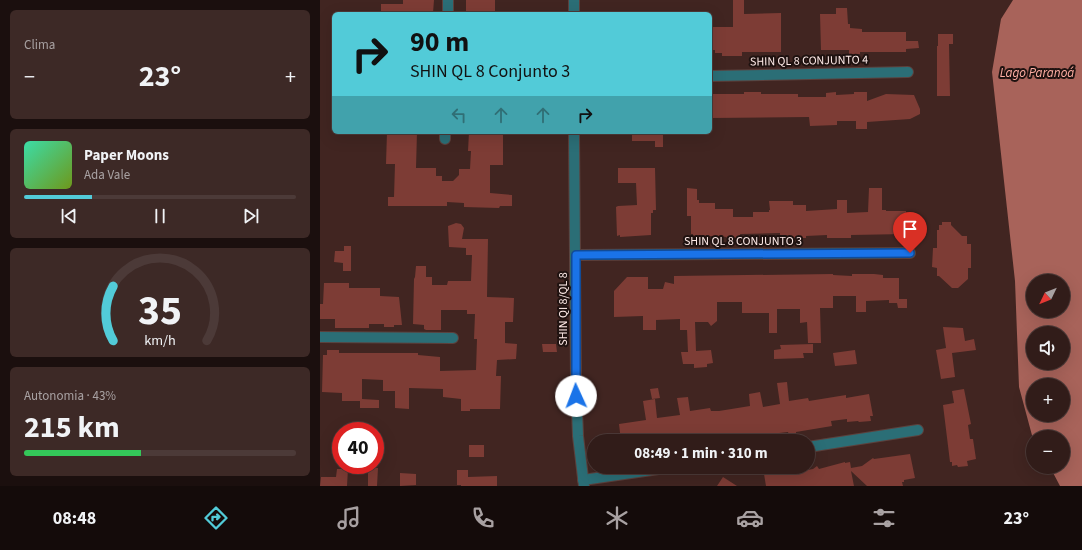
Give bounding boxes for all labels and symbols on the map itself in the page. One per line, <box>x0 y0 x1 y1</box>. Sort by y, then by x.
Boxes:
street label: SHIN QL 8 CONJUNTO 4 <box>750 51 868 71</box>
water label: Lago Paranoá <box>1000 64 1074 82</box>
pin <box>893 212 927 253</box>
street label: SHIN QL 8 CONJUNTO 3 <box>684 233 802 250</box>
street label: SHIN QI 8/QL 8 <box>555 272 572 346</box>
north arrow <box>1026 274 1070 318</box>
position arrow <box>555 375 597 417</box>
speed limit sign: 40 <box>332 422 384 474</box>

